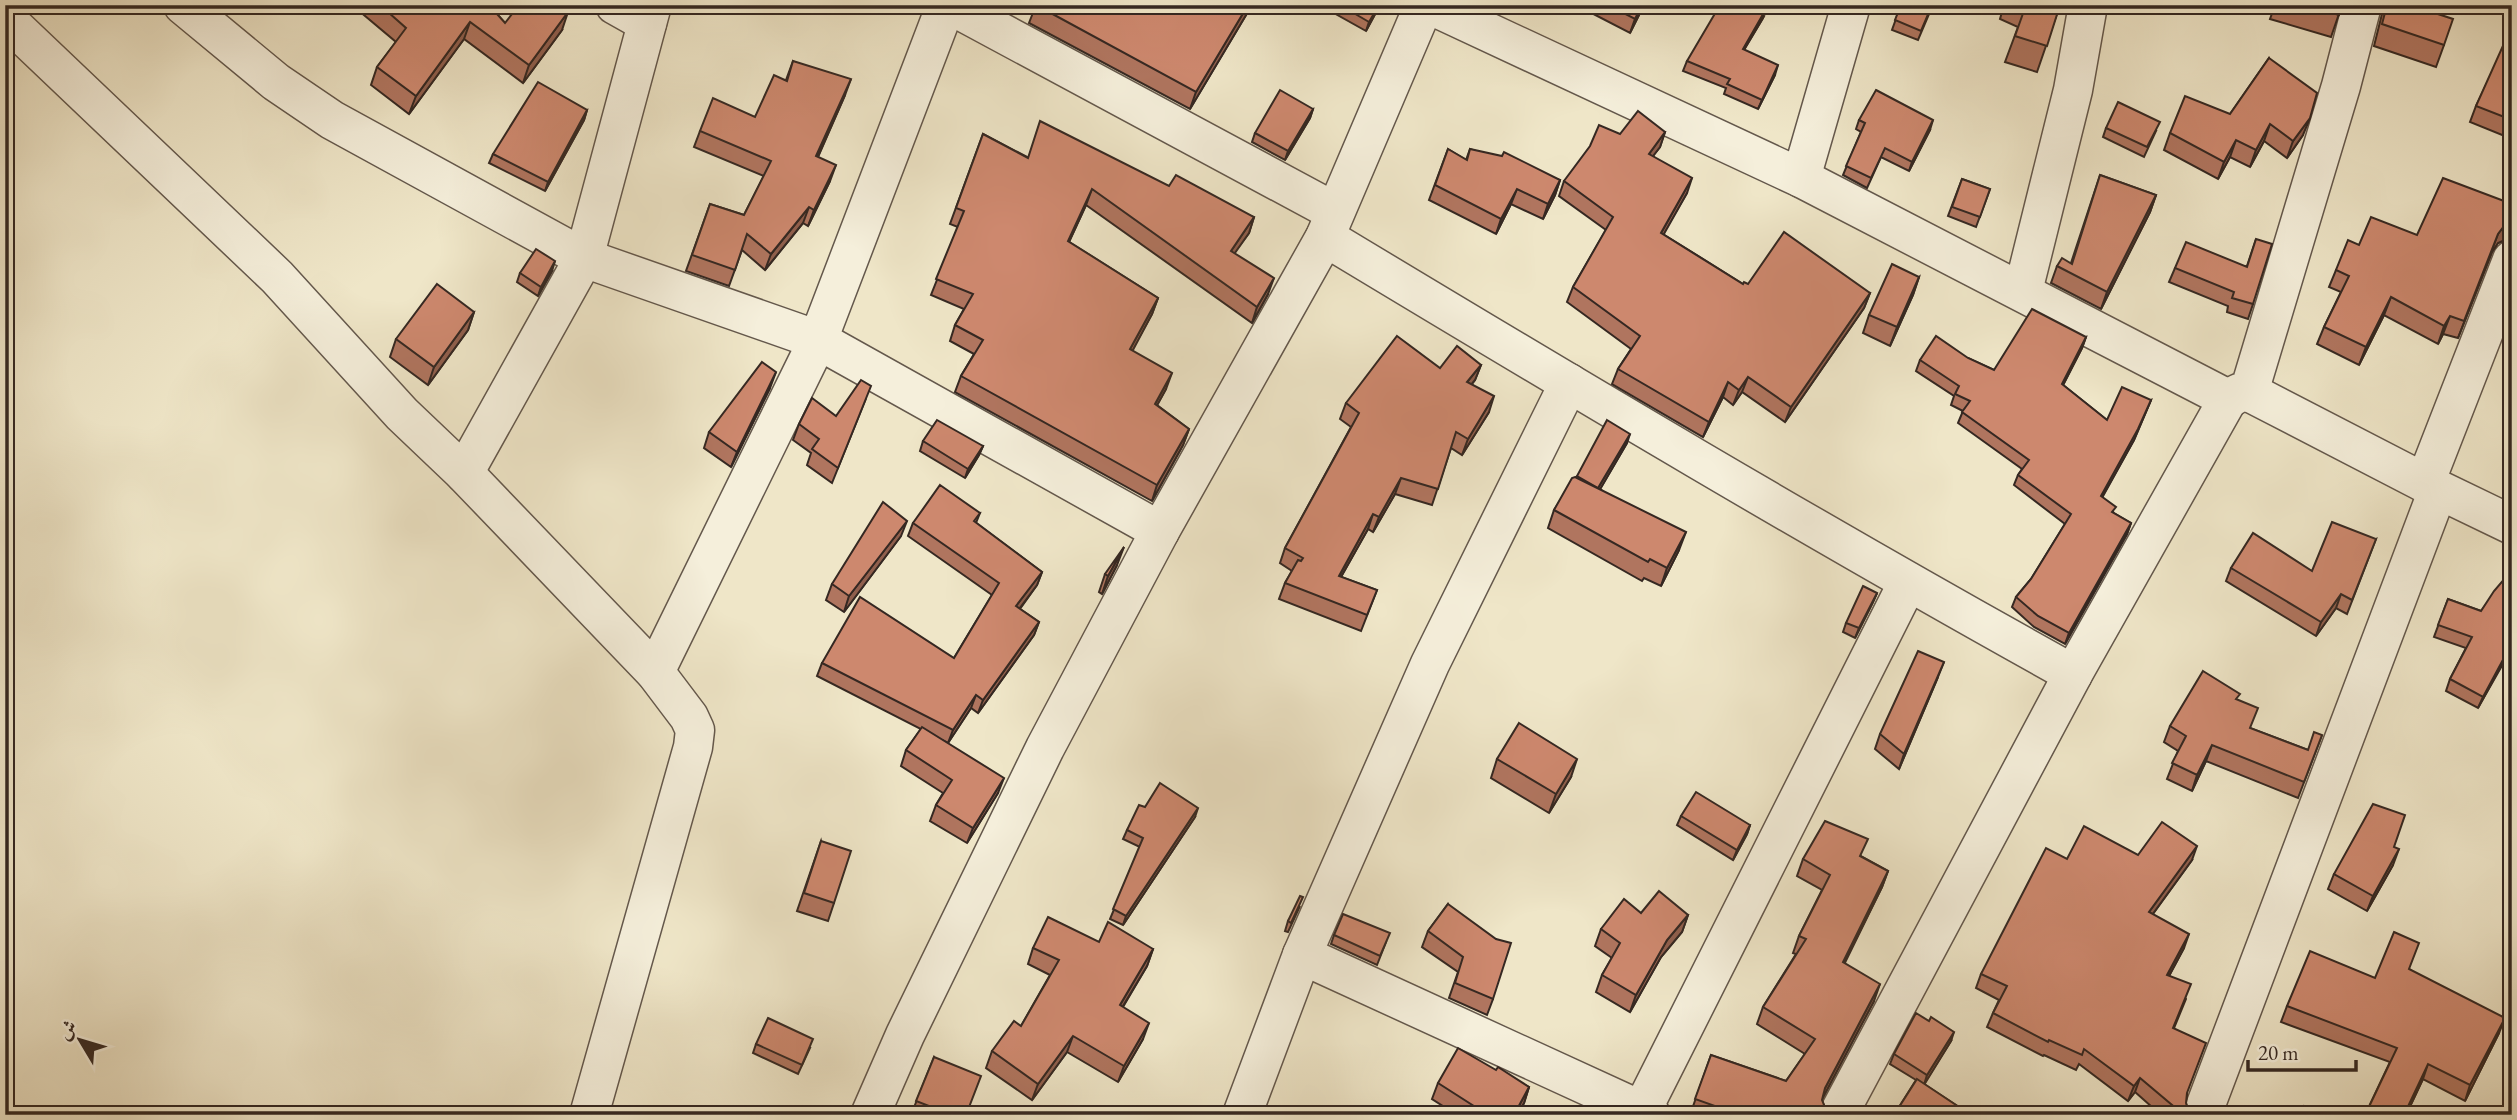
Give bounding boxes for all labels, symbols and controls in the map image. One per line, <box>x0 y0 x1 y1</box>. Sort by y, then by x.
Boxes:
north arrow <box>46 1004 116 1074</box>
text: ش <box>51 1015 83 1045</box>
scale bar <box>2248 1029 2356 1073</box>
text: 20 m <box>2258 1039 2299 1066</box>

